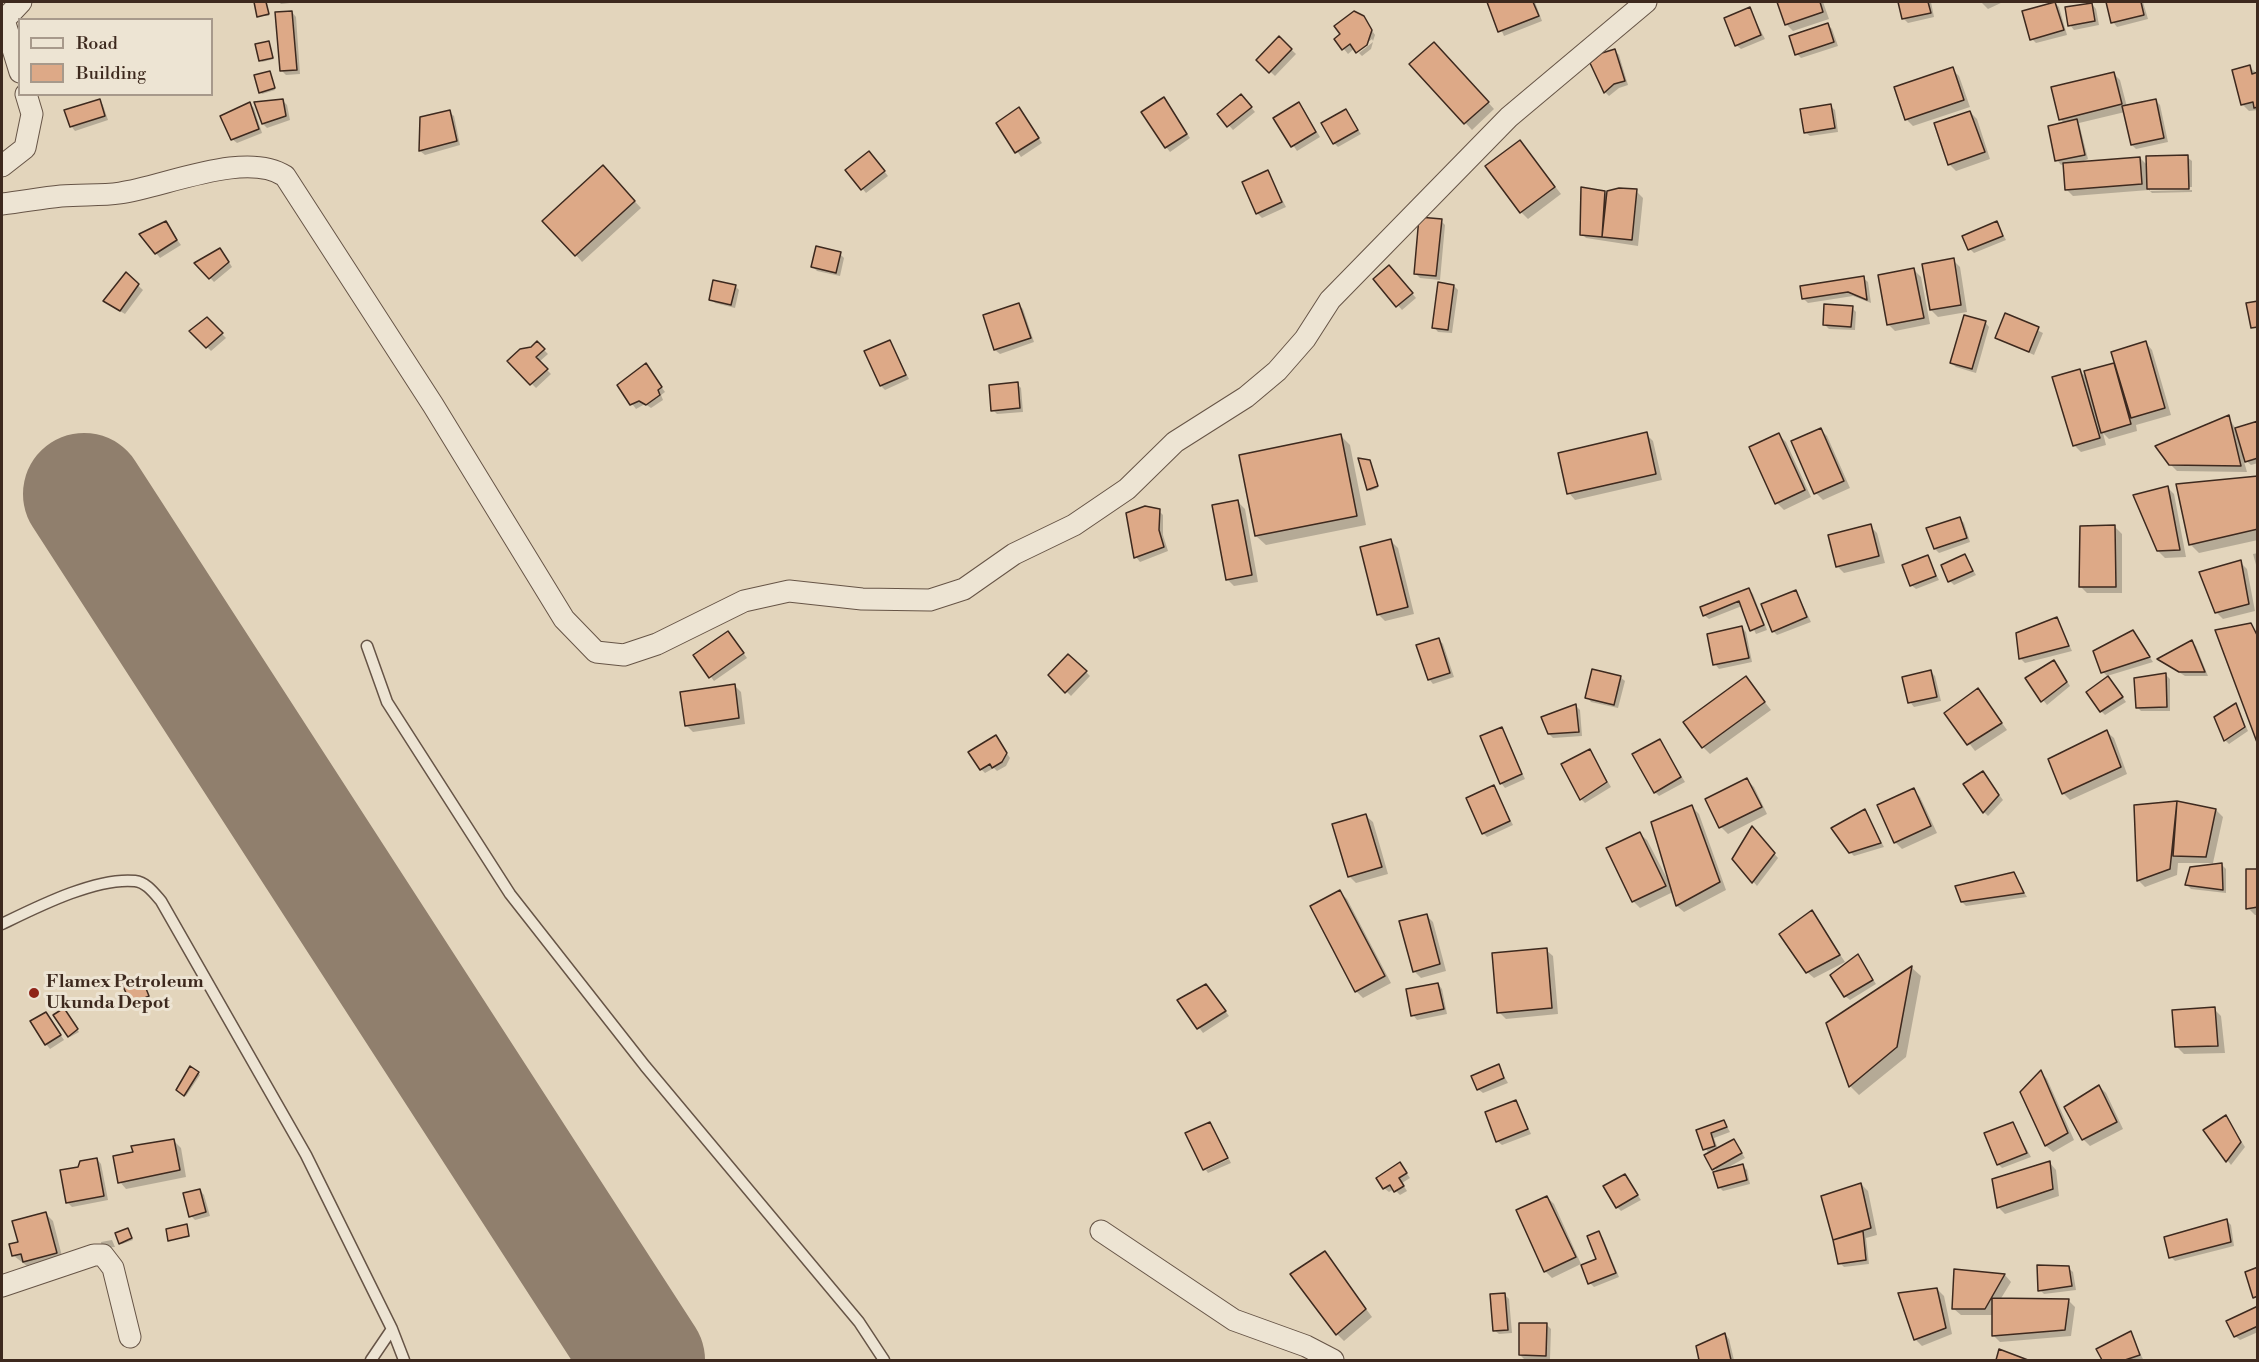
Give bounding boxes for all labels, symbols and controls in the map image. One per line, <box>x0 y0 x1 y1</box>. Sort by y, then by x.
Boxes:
legend <box>18 18 213 96</box>
text: Road <box>76 32 118 55</box>
text: Building <box>76 62 146 85</box>
place label: Flamex Petroleum Ukunda Depot <box>46 972 204 1014</box>
marker: Flamex Petroleum Ukunda Depot <box>27 986 41 1000</box>

